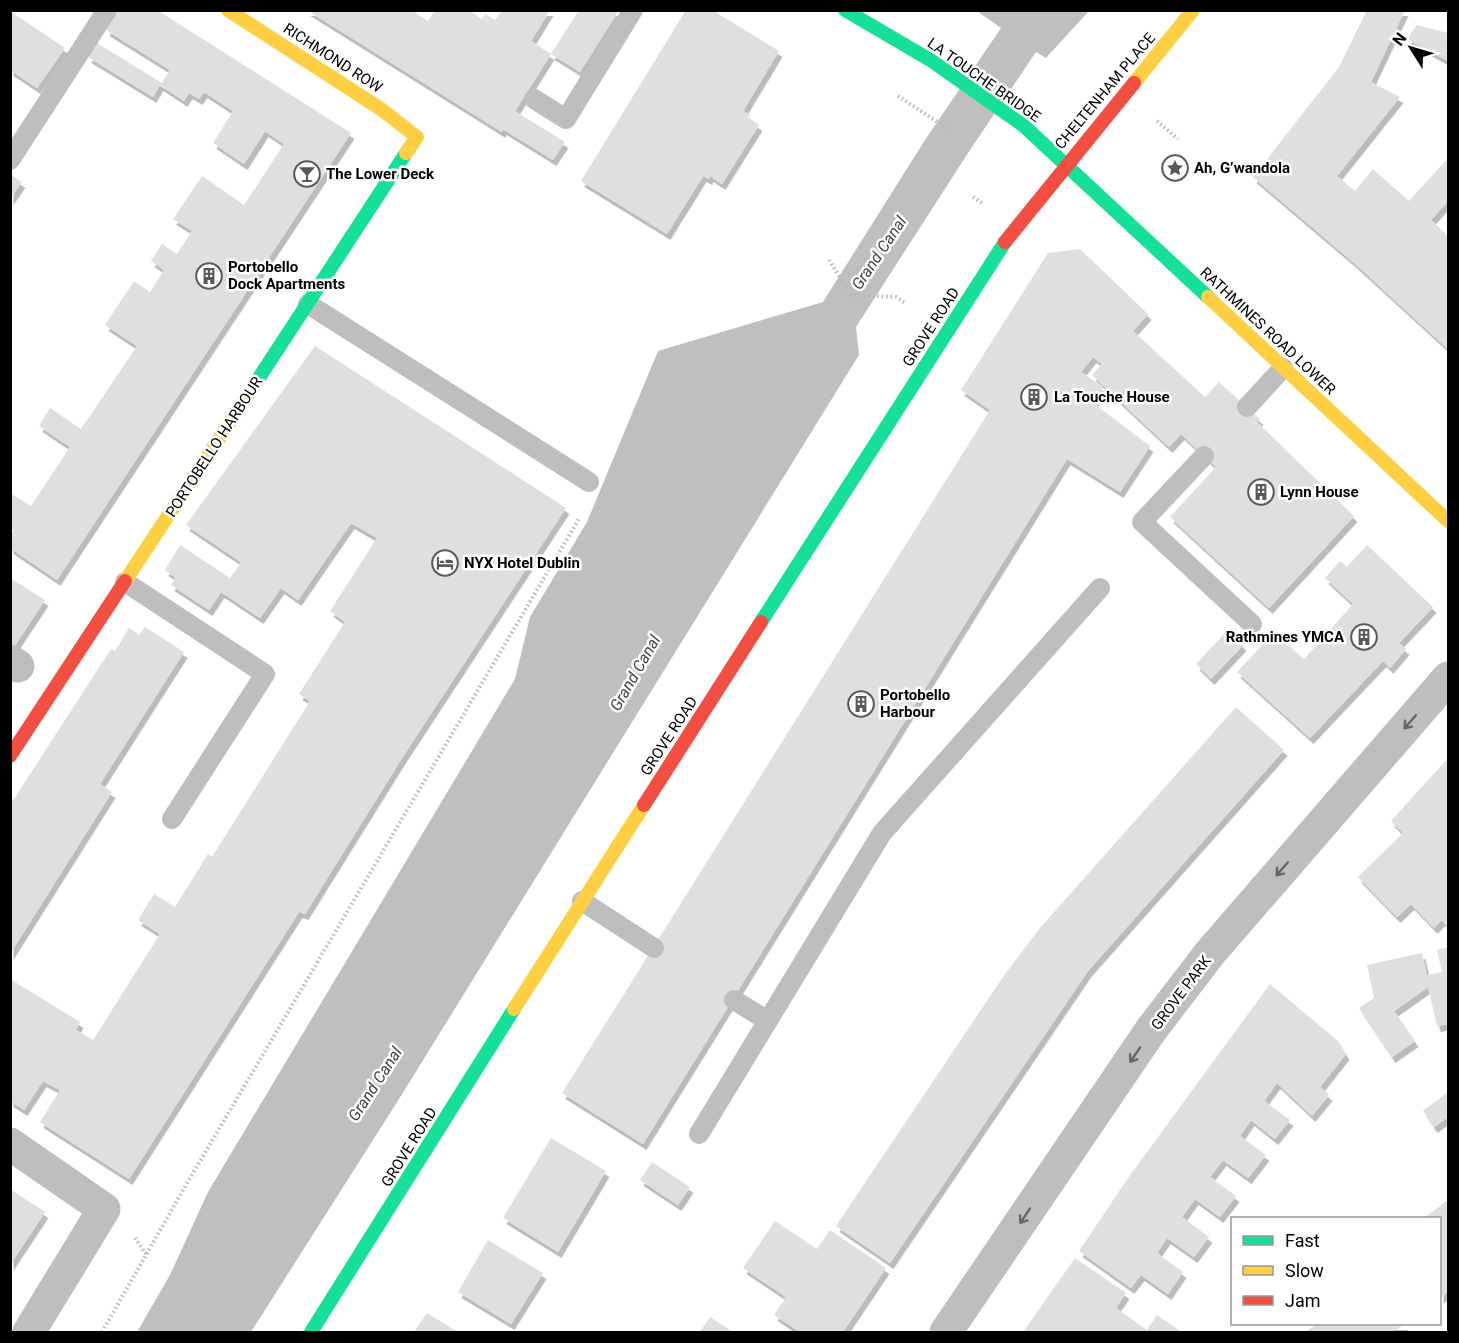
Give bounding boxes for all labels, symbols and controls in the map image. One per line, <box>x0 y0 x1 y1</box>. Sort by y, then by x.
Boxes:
north arrow <box>1381 18 1441 78</box>
street label: RICHMOND ROW <box>280 19 386 97</box>
street label: CHELTENHAM PLACE <box>1051 29 1159 153</box>
text: N <box>1388 29 1410 50</box>
street label: LA TOUCHE BRIDGE <box>924 34 1045 126</box>
place icon: Ah, G’wandola <box>1160 153 1190 183</box>
bar icon: The Lower Deck <box>292 159 322 189</box>
place label: Ah, G’wandola <box>1194 159 1290 177</box>
place label: The Lower Deck <box>326 165 435 183</box>
water label: Grand Canal <box>847 212 911 293</box>
place label: Portobello Dock Apartments <box>228 258 346 293</box>
building icon: Portobello Dock Apartments <box>194 261 224 291</box>
street label: RATHMINES ROAD LOWER <box>1197 264 1339 398</box>
street label: GROVE ROAD <box>899 284 963 370</box>
street label: PORTOBELLO HARBOUR <box>162 373 266 521</box>
building icon: La Touche House <box>1019 382 1049 412</box>
place label: La Touche House <box>1054 388 1170 406</box>
building icon: Lynn House <box>1246 477 1276 507</box>
place label: Lynn House <box>1280 483 1359 501</box>
hotel icon: NYX Hotel Dublin <box>430 548 460 578</box>
place label: NYX Hotel Dublin <box>464 554 580 572</box>
building icon: Rathmines YMCA <box>1349 622 1379 652</box>
place label: Rathmines YMCA <box>1226 628 1345 646</box>
water label: Grand Canal <box>606 631 664 714</box>
place label: Portobello Harbour <box>880 686 950 721</box>
building icon: Portobello Harbour <box>846 689 876 719</box>
street label: GROVE ROAD <box>637 693 701 779</box>
one-way arrow <box>1403 714 1417 729</box>
one-way arrow <box>1275 861 1289 876</box>
street label: GROVE PARK <box>1147 952 1215 1034</box>
water label: Grand Canal <box>344 1043 406 1125</box>
one-way arrow <box>1129 1046 1141 1062</box>
street label: GROVE ROAD <box>377 1104 441 1190</box>
one-way arrow <box>1018 1207 1031 1224</box>
legend <box>1231 1217 1441 1325</box>
text: Fast <box>1285 1230 1320 1251</box>
text: Slow <box>1285 1260 1324 1281</box>
text: Jam <box>1285 1290 1321 1311</box>

